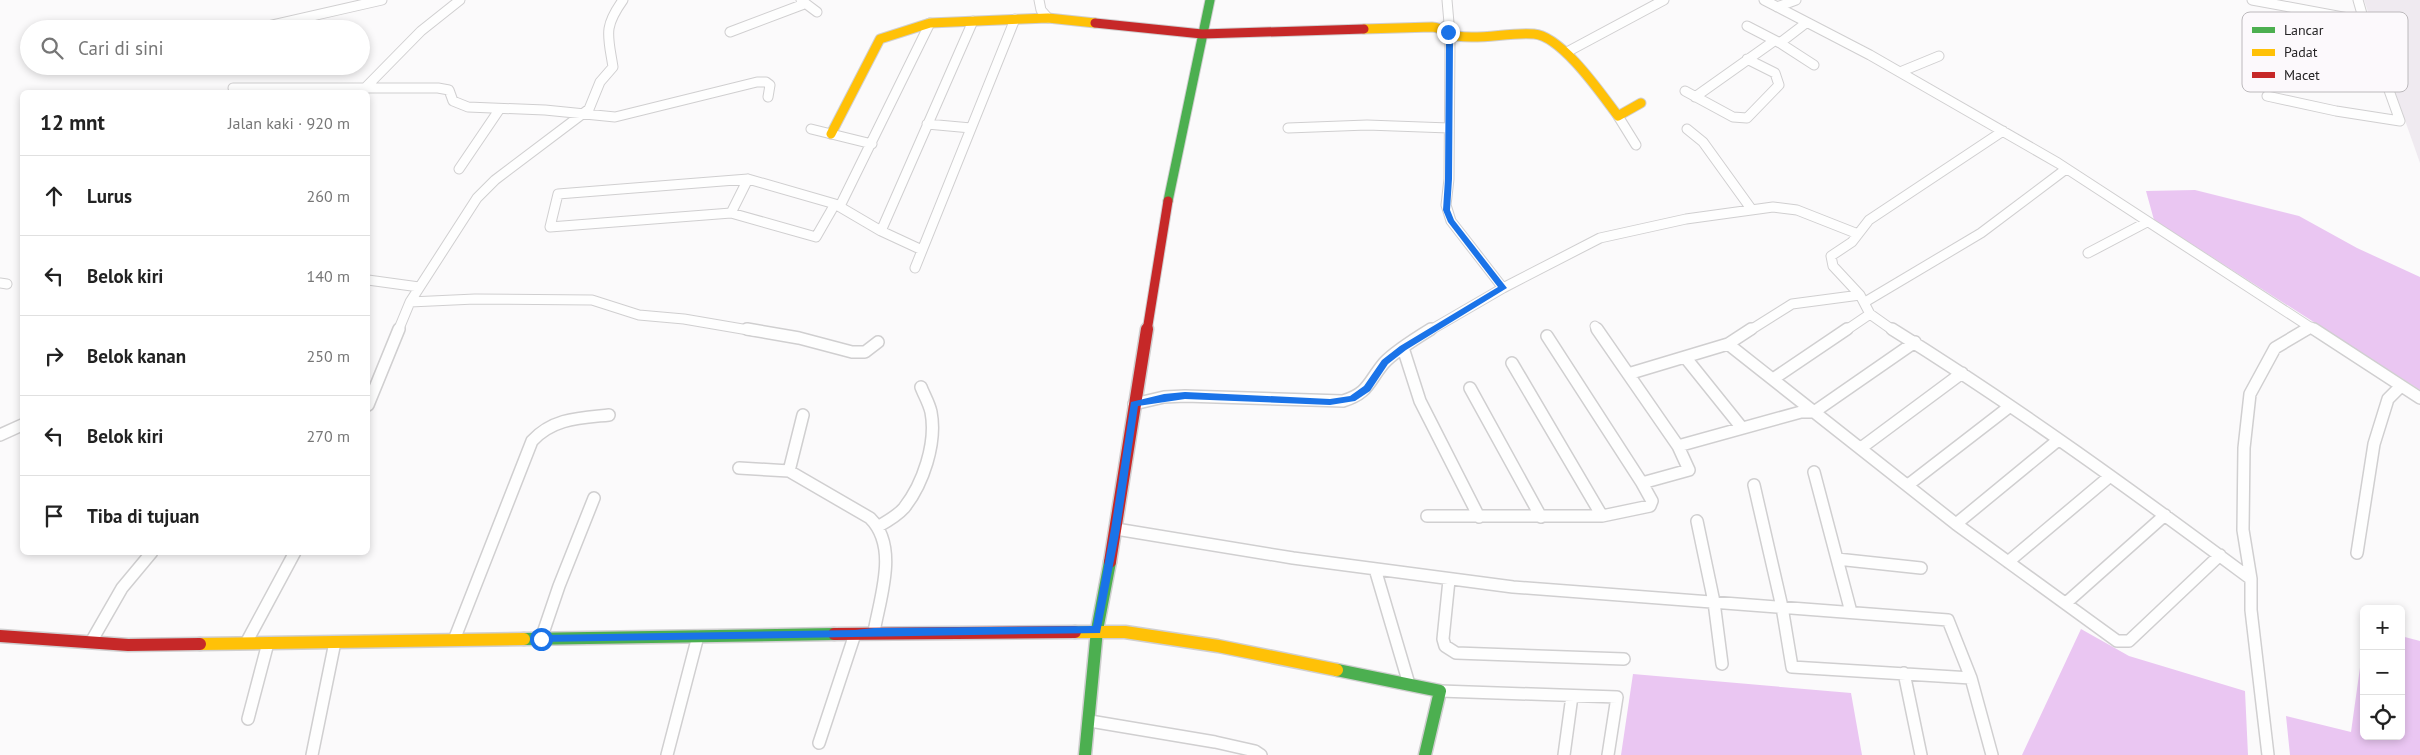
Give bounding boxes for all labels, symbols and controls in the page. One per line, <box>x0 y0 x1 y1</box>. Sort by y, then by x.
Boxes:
legend <box>2242 12 2408 92</box>
search box <box>20 20 370 75</box>
route end <box>1437 21 1460 44</box>
text: Lancar <box>2284 21 2324 39</box>
icon: search <box>38 34 66 62</box>
text: Cari di sini <box>78 36 164 60</box>
text: Padat <box>2284 43 2318 61</box>
text: Macet <box>2284 66 2320 84</box>
text: 12 mnt <box>40 109 105 136</box>
text: Jalan kaki · 920 m <box>228 113 350 133</box>
icon: ahead <box>40 182 68 210</box>
text: Lurus <box>87 184 132 208</box>
text: 260 m <box>307 186 350 206</box>
icon: left <box>40 262 68 290</box>
text: Belok kiri <box>87 264 163 288</box>
text: 140 m <box>307 266 350 286</box>
icon: right <box>40 342 68 370</box>
text: Belok kanan <box>87 344 186 368</box>
text: 250 m <box>307 346 350 366</box>
icon: left <box>40 422 68 450</box>
text: Belok kiri <box>87 424 163 448</box>
text: 270 m <box>307 426 350 446</box>
icon: arrive <box>40 502 68 530</box>
text: Tiba di tujuan <box>87 504 199 528</box>
map controls <box>2360 605 2405 740</box>
button: + <box>2360 605 2405 650</box>
route start <box>530 628 553 651</box>
button: − <box>2360 650 2405 695</box>
button: locate <box>2360 695 2405 740</box>

